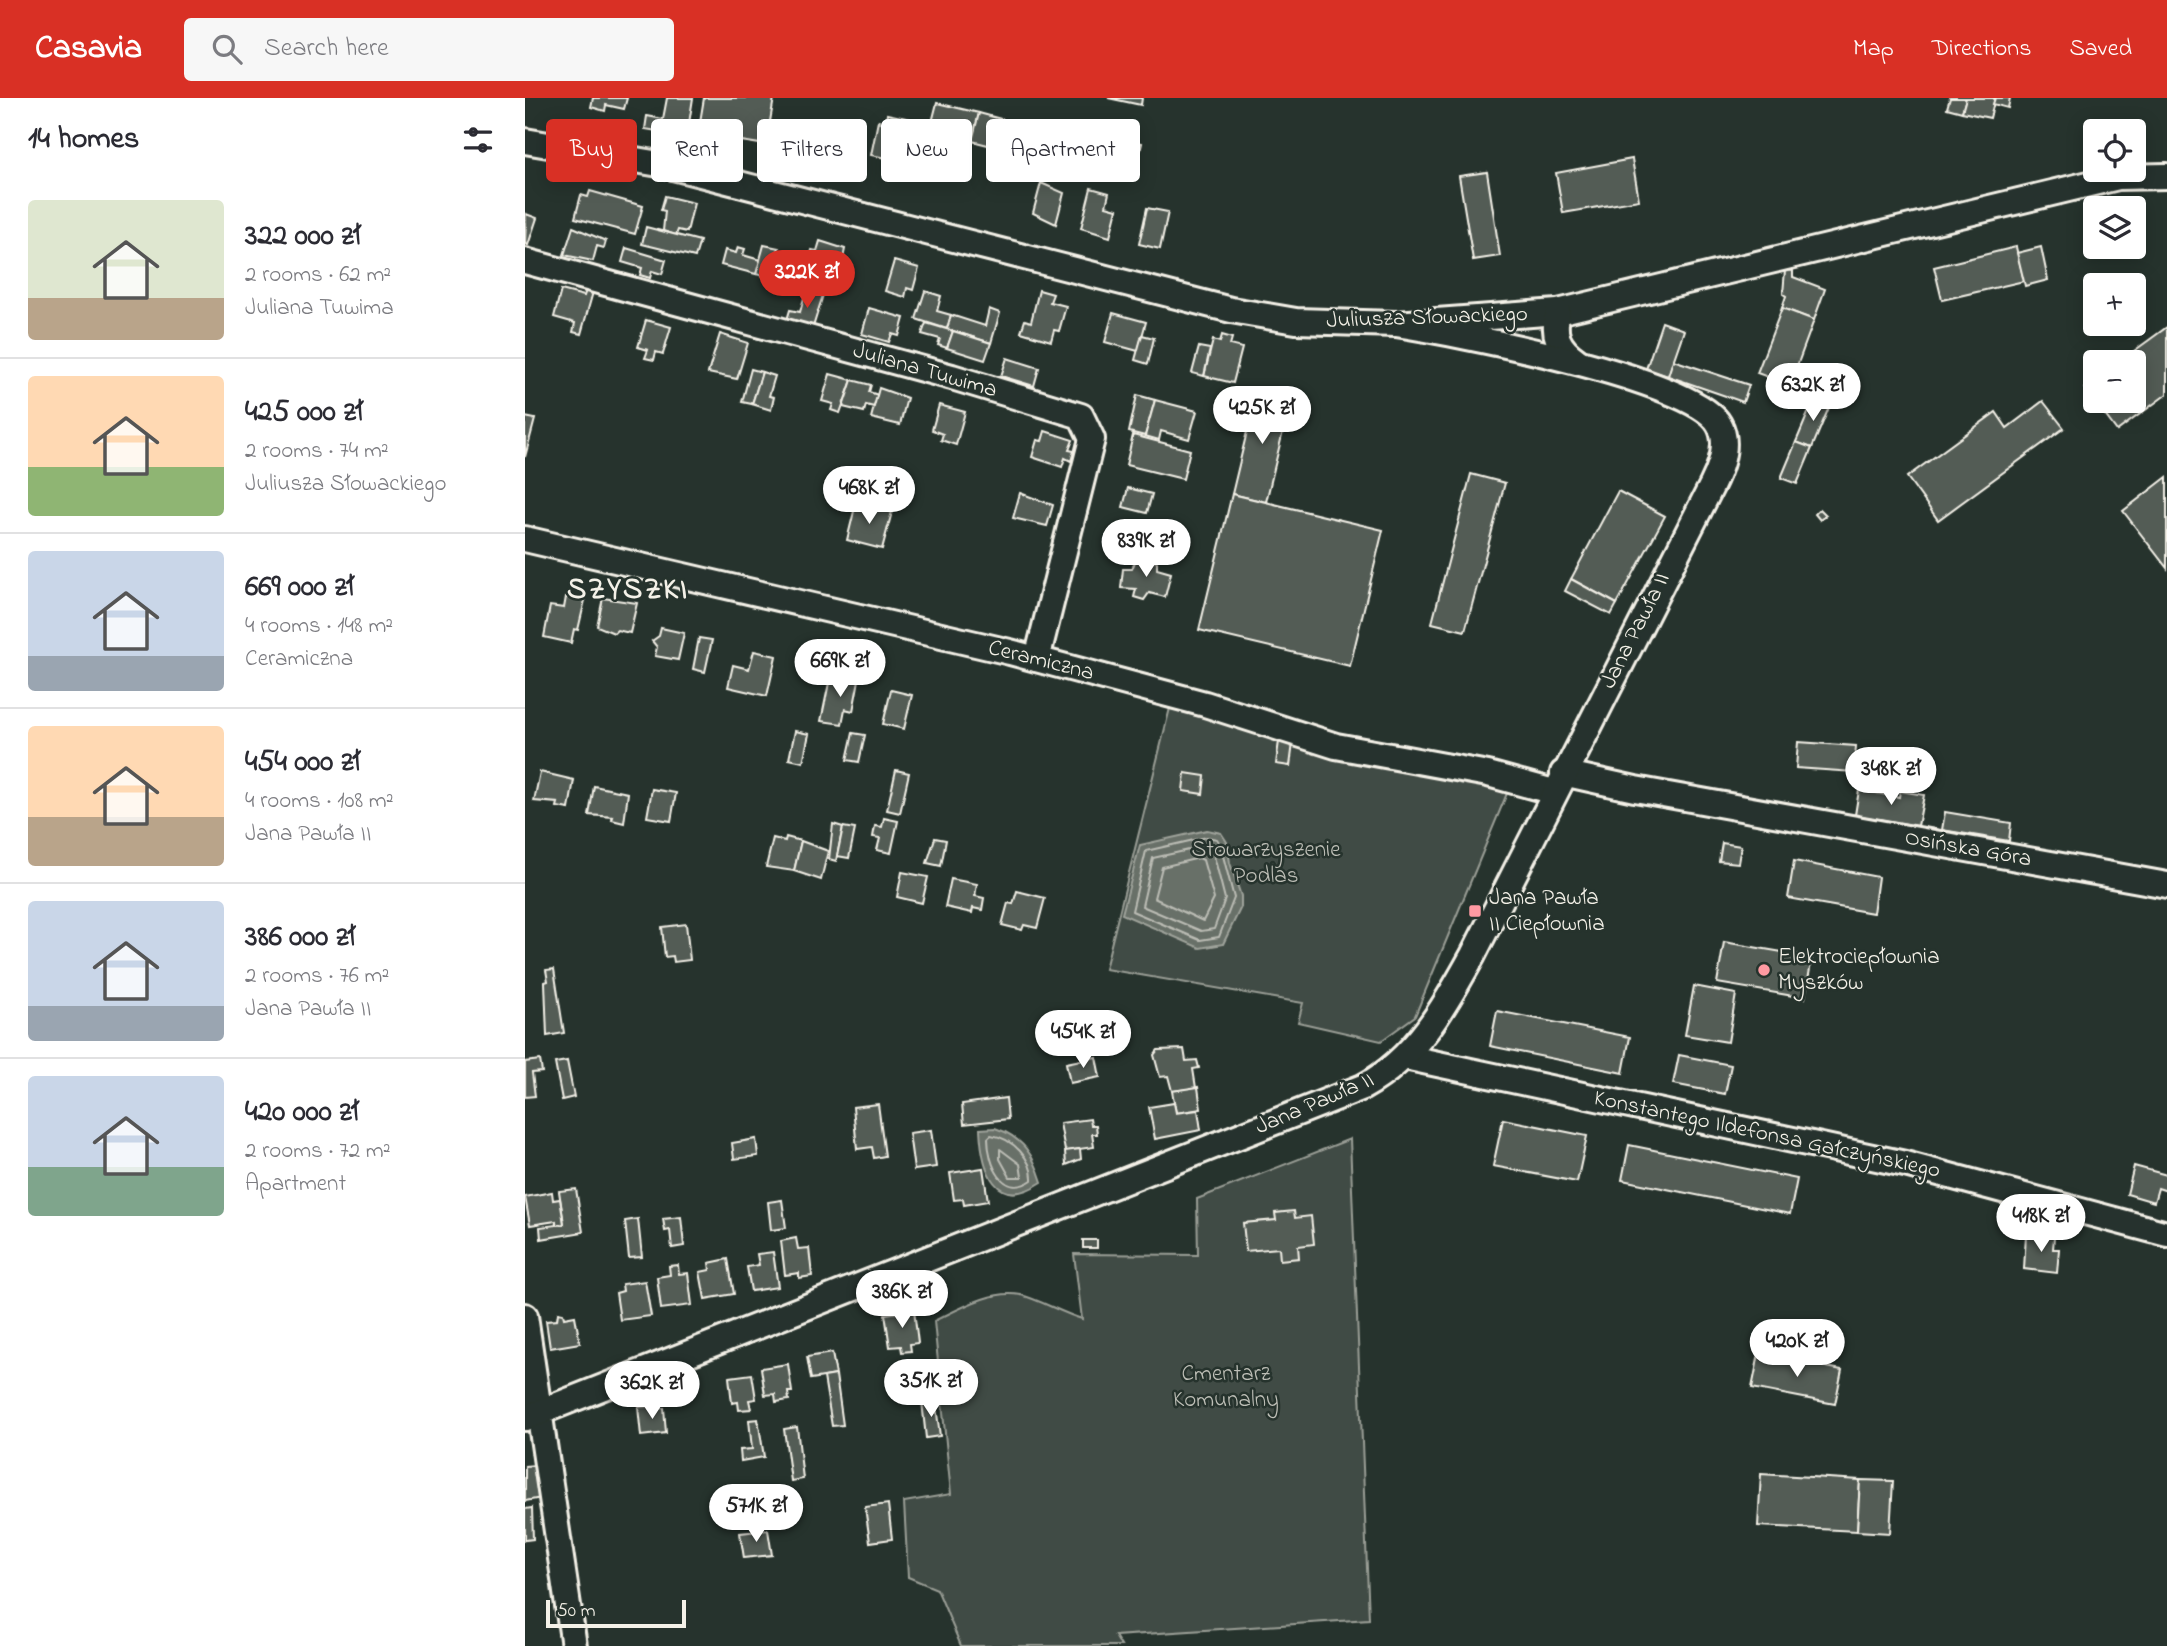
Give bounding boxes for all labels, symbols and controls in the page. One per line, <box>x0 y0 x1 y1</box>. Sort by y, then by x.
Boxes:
search box <box>184 18 674 81</box>
text: Casavia <box>35 25 142 73</box>
icon: search <box>208 30 246 68</box>
text: Search here <box>264 30 389 68</box>
text: Map <box>1853 32 1894 67</box>
text: Directions <box>1932 32 2031 67</box>
text: Saved <box>2069 32 2132 67</box>
text: 14 homes <box>28 118 139 162</box>
chip: Buy <box>546 119 637 182</box>
chip: Rent <box>651 119 743 182</box>
chip: Filters <box>757 119 867 182</box>
chip: New <box>881 119 972 182</box>
chip: Apartment <box>986 119 1140 182</box>
map controls <box>2083 119 2146 413</box>
button: locate <box>2083 119 2146 182</box>
icon: filters <box>459 121 497 159</box>
button: layers <box>2083 196 2146 259</box>
text: 322 000 zł <box>245 215 360 259</box>
icon: home <box>84 228 168 312</box>
pin: 322K zł <box>742 250 872 310</box>
text: 322K zł <box>775 256 839 289</box>
text: 2 rooms · 62 m² <box>245 259 391 292</box>
button: + <box>2083 273 2146 336</box>
text: Juliana Tuwima <box>245 292 394 325</box>
street label: Juliusza Słowackiego <box>1326 298 1528 339</box>
street label: Juliana Tuwima <box>849 335 1001 407</box>
button: − <box>2083 350 2146 413</box>
pin: 632K zł <box>1748 364 1878 423</box>
text: 632K zł <box>1782 369 1844 402</box>
pin: 425K zł <box>1197 386 1327 446</box>
text: 425 000 zł <box>245 391 363 435</box>
text: 425K zł <box>1229 392 1295 425</box>
icon: home <box>84 404 168 488</box>
text: 2 rooms · 74 m² <box>245 435 389 468</box>
pin: 468K zł <box>804 466 934 526</box>
text: Juliusza Słowackiego <box>245 468 446 501</box>
text: 468K zł <box>839 472 899 505</box>
pin: 839K zł <box>1081 519 1211 579</box>
text: 839K zł <box>1118 525 1174 558</box>
text: 669 000 zł <box>245 566 354 610</box>
street label: Jana Pawła II <box>1593 567 1679 695</box>
district label: SZYSZKI <box>567 569 689 613</box>
icon: home <box>84 579 168 663</box>
text: 4 rooms · 148 m² <box>245 610 393 643</box>
street label: Ceramiczna <box>985 632 1097 690</box>
pin: 669K zł <box>775 640 905 699</box>
text: Ceramiczna <box>245 643 353 676</box>
text: 669K zł <box>811 645 869 678</box>
text: 454 000 zł <box>245 741 360 785</box>
pin: 348K zł <box>1826 748 1956 807</box>
text: 348K zł <box>1861 753 1921 786</box>
icon: home <box>84 754 168 838</box>
text: 4 rooms · 108 m² <box>245 785 394 818</box>
text: Jana Pawła II <box>245 818 371 851</box>
street label: Osińska Góra <box>1902 822 2034 876</box>
park label: Stowarzyszenie Podlas <box>1192 834 1341 893</box>
place label: Jana Pawła II Ciepłownia <box>1489 882 1605 941</box>
marker: Jana Pawła II Ciepłownia <box>1467 903 1483 919</box>
text: 386 000 zł <box>245 916 355 960</box>
icon: home <box>84 929 168 1013</box>
place label: Elektrociepłownia Myszków <box>1778 941 1940 1002</box>
text: 2 rooms · 76 m² <box>245 960 389 993</box>
marker: Elektrociepłownia Myszków <box>1756 962 1772 978</box>
text: Jana Pawła II <box>245 993 371 1026</box>
pin: 454K zł <box>1018 1010 1148 1070</box>
text: 454K zł <box>1051 1016 1115 1049</box>
street label: Jana Pawła II <box>1250 1064 1380 1144</box>
street label: Konstantego Ildefonsa Gałczyńskiego <box>1590 1082 1943 1190</box>
text: 420 000 zł <box>245 1091 359 1135</box>
icon: home <box>84 1104 168 1188</box>
text: 2 rooms · 72 m² <box>245 1135 391 1168</box>
text: Apartment <box>245 1168 346 1201</box>
pin: 418K zł <box>1976 1194 2106 1254</box>
text: 418K zł <box>2012 1200 2070 1233</box>
pin: 386K zł <box>837 1270 967 1330</box>
text: 386K zł <box>872 1276 932 1309</box>
pin: 420K zł <box>1732 1320 1862 1379</box>
text: 420K zł <box>1766 1325 1828 1358</box>
park label: Cmentarz Komunalny <box>1173 1358 1279 1419</box>
pin: 351K zł <box>866 1360 996 1419</box>
pin: 362K zł <box>587 1362 717 1421</box>
text: 351K zł <box>900 1365 962 1398</box>
text: 362K zł <box>621 1367 683 1400</box>
pin: 571K zł <box>691 1484 821 1544</box>
text: 571K zł <box>725 1490 787 1523</box>
scale bar <box>546 1597 686 1629</box>
text: 50 m <box>557 1598 596 1625</box>

